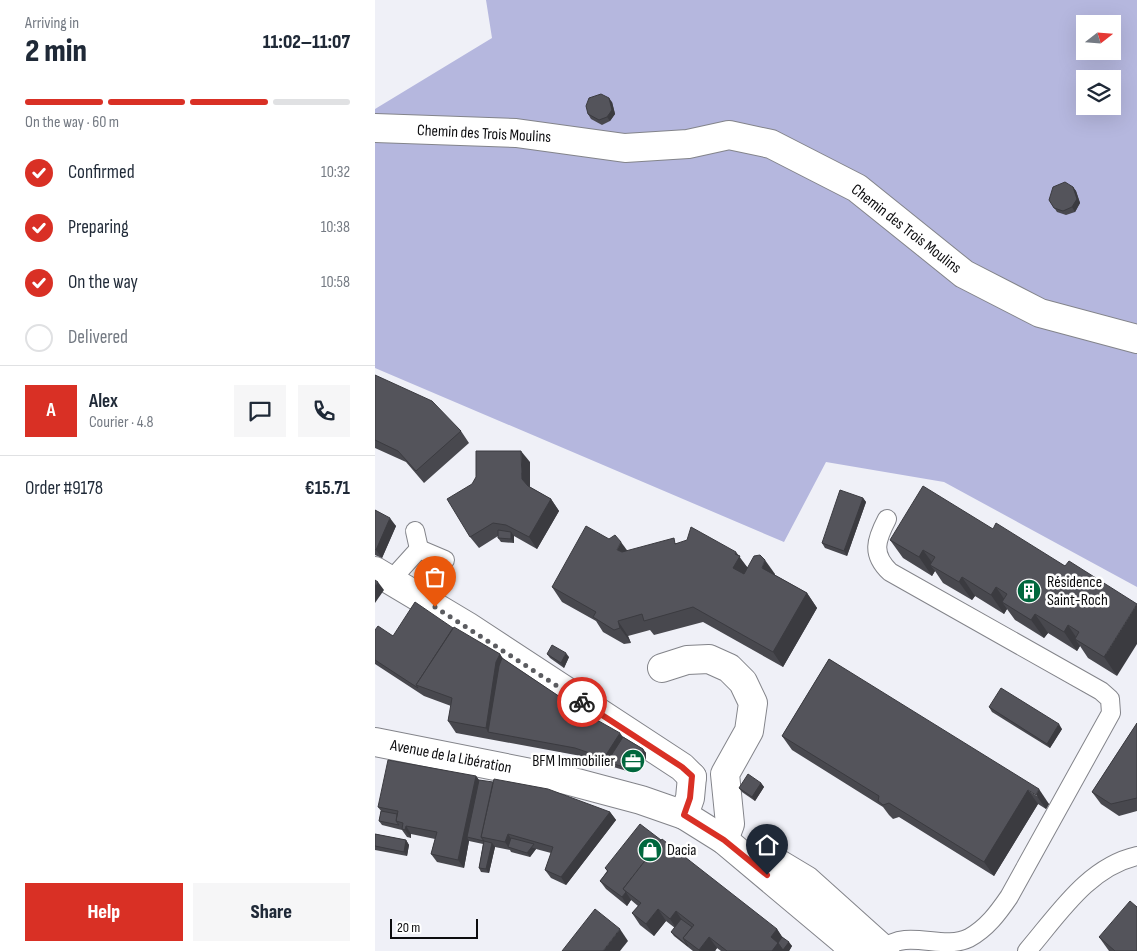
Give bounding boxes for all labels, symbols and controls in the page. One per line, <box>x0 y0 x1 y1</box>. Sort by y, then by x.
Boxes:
text: Arriving in <box>25 14 79 33</box>
north arrow <box>1076 15 1121 60</box>
map controls <box>1076 15 1121 115</box>
text: 11:02–11:07 <box>263 31 350 54</box>
text: 2 min <box>25 32 87 71</box>
button: layers <box>1076 70 1121 115</box>
text: On the way · 60 m <box>25 113 119 132</box>
street label: Chemin des Trois Moulins <box>416 121 552 147</box>
icon: check <box>25 159 53 187</box>
text: Confirmed <box>68 161 135 184</box>
text: 10:32 <box>321 163 350 182</box>
street label: Chemin des Trois Moulins <box>847 180 965 278</box>
icon: check <box>25 214 53 242</box>
text: Preparing <box>68 216 129 239</box>
text: 10:38 <box>321 218 350 237</box>
icon: check <box>25 269 53 297</box>
text: On the way <box>68 271 138 294</box>
text: 10:58 <box>321 273 350 292</box>
text: Delivered <box>68 326 128 349</box>
button: chat <box>234 385 286 437</box>
button: phone <box>298 385 350 437</box>
text: Alex <box>89 390 118 413</box>
text: A <box>46 399 56 422</box>
text: Courier · 4.8 <box>89 413 153 432</box>
text: Order #9178 <box>25 477 103 500</box>
text: €15.71 <box>305 477 350 500</box>
pin <box>414 556 456 607</box>
icon: bag <box>421 563 449 591</box>
place label: Résidence Saint-Roch <box>1047 573 1108 610</box>
building icon: Résidence Saint-Roch <box>1016 578 1042 604</box>
courier <box>557 677 607 727</box>
icon: bike <box>568 688 596 716</box>
street label: Avenue de la Libération <box>388 736 513 778</box>
office icon: BFM Immobilier <box>620 748 646 774</box>
place label: BFM Immobilier <box>532 752 615 771</box>
pin <box>746 824 788 875</box>
icon: home <box>753 831 781 859</box>
shop icon: Dacia <box>637 837 663 863</box>
place label: Dacia <box>667 841 696 860</box>
button: Help <box>25 883 183 941</box>
button: Share <box>193 883 350 941</box>
scale bar <box>390 916 477 939</box>
text: 20 m <box>397 919 420 936</box>

